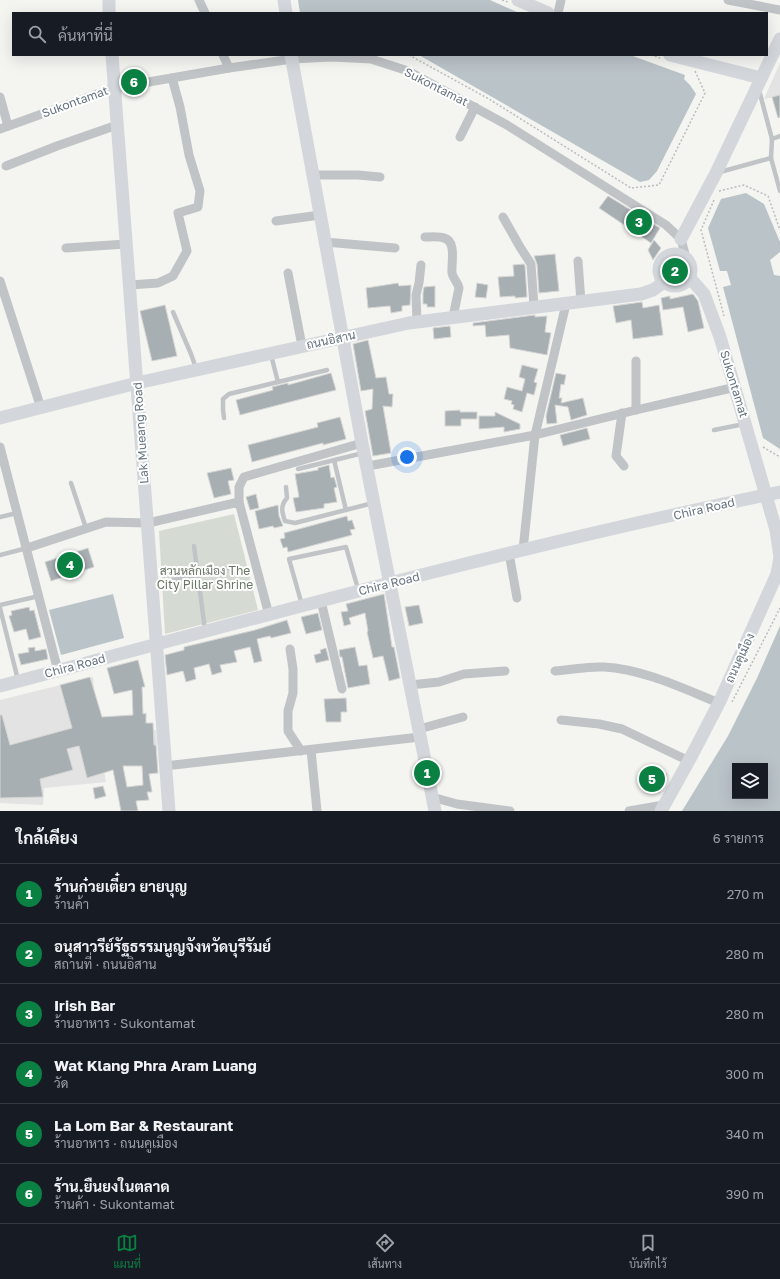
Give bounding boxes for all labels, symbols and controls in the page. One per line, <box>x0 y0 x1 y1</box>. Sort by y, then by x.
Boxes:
search box <box>12 12 768 56</box>
icon: search <box>26 23 48 45</box>
text: ค้นหาที่นี่ <box>58 26 113 44</box>
street label: Sukontamat <box>402 64 471 109</box>
pin: 6 <box>121 67 147 97</box>
street label: Sukontamat <box>40 83 110 120</box>
pin: 3 <box>626 207 652 237</box>
pin: 2 <box>662 256 688 286</box>
street label: ถนนอิสาน <box>305 327 357 352</box>
street label: Sukontamat <box>717 348 752 420</box>
street label: Lak Mueang Road <box>129 382 152 484</box>
your location <box>397 447 417 467</box>
street label: Chira Road <box>672 494 736 523</box>
pin: 4 <box>57 550 83 580</box>
park label: สวนหลักเมือง The City Pillar Shrine <box>157 563 253 592</box>
street label: Chira Road <box>357 569 421 598</box>
street label: ถนนคูเมือง <box>722 631 758 685</box>
street label: Chira Road <box>43 650 107 681</box>
pin: 1 <box>414 758 440 788</box>
map controls <box>732 763 768 799</box>
button: layers <box>732 763 768 799</box>
pin: 5 <box>639 764 665 794</box>
text: ใกล้เคียง <box>16 827 78 848</box>
text: 6 รายการ <box>713 830 764 846</box>
text: ร้านก๋วยเตี๋ยว ยายบุญ <box>54 877 187 895</box>
text: 1 <box>26 886 32 902</box>
text: 270 m <box>727 886 764 902</box>
text: ร้านค้า <box>54 896 89 912</box>
text: อนุสาวรีย์รัฐธรรมนูญจังหวัดบุรีรัมย์ <box>54 937 271 955</box>
text: 2 <box>25 946 33 962</box>
text: 280 m <box>726 946 764 962</box>
text: สถานที่ · ถนนอิสาน <box>54 956 157 972</box>
text: Irish Bar <box>54 996 115 1014</box>
text: 3 <box>25 1006 33 1022</box>
text: 280 m <box>726 1006 764 1022</box>
text: ร้านอาหาร · Sukontamat <box>54 1015 195 1031</box>
text: Wat Klang Phra Aram Luang <box>54 1056 257 1074</box>
text: 4 <box>25 1066 33 1082</box>
text: 300 m <box>726 1066 764 1082</box>
text: วัด <box>54 1075 68 1091</box>
text: La Lom Bar & Restaurant <box>54 1116 233 1134</box>
text: 5 <box>25 1126 33 1142</box>
text: 340 m <box>726 1126 764 1142</box>
text: ร้านอาหาร · ถนนคูเมือง <box>54 1135 178 1151</box>
text: ร้าน.ยืนยงในตลาด <box>54 1177 170 1195</box>
text: 6 <box>25 1186 33 1202</box>
text: 390 m <box>726 1186 764 1202</box>
text: ร้านค้า · Sukontamat <box>54 1196 175 1212</box>
tab: แผนที่ <box>113 1232 141 1271</box>
tab: เส้นทาง <box>368 1232 402 1271</box>
tab: บันทึกไว้ <box>629 1232 667 1271</box>

